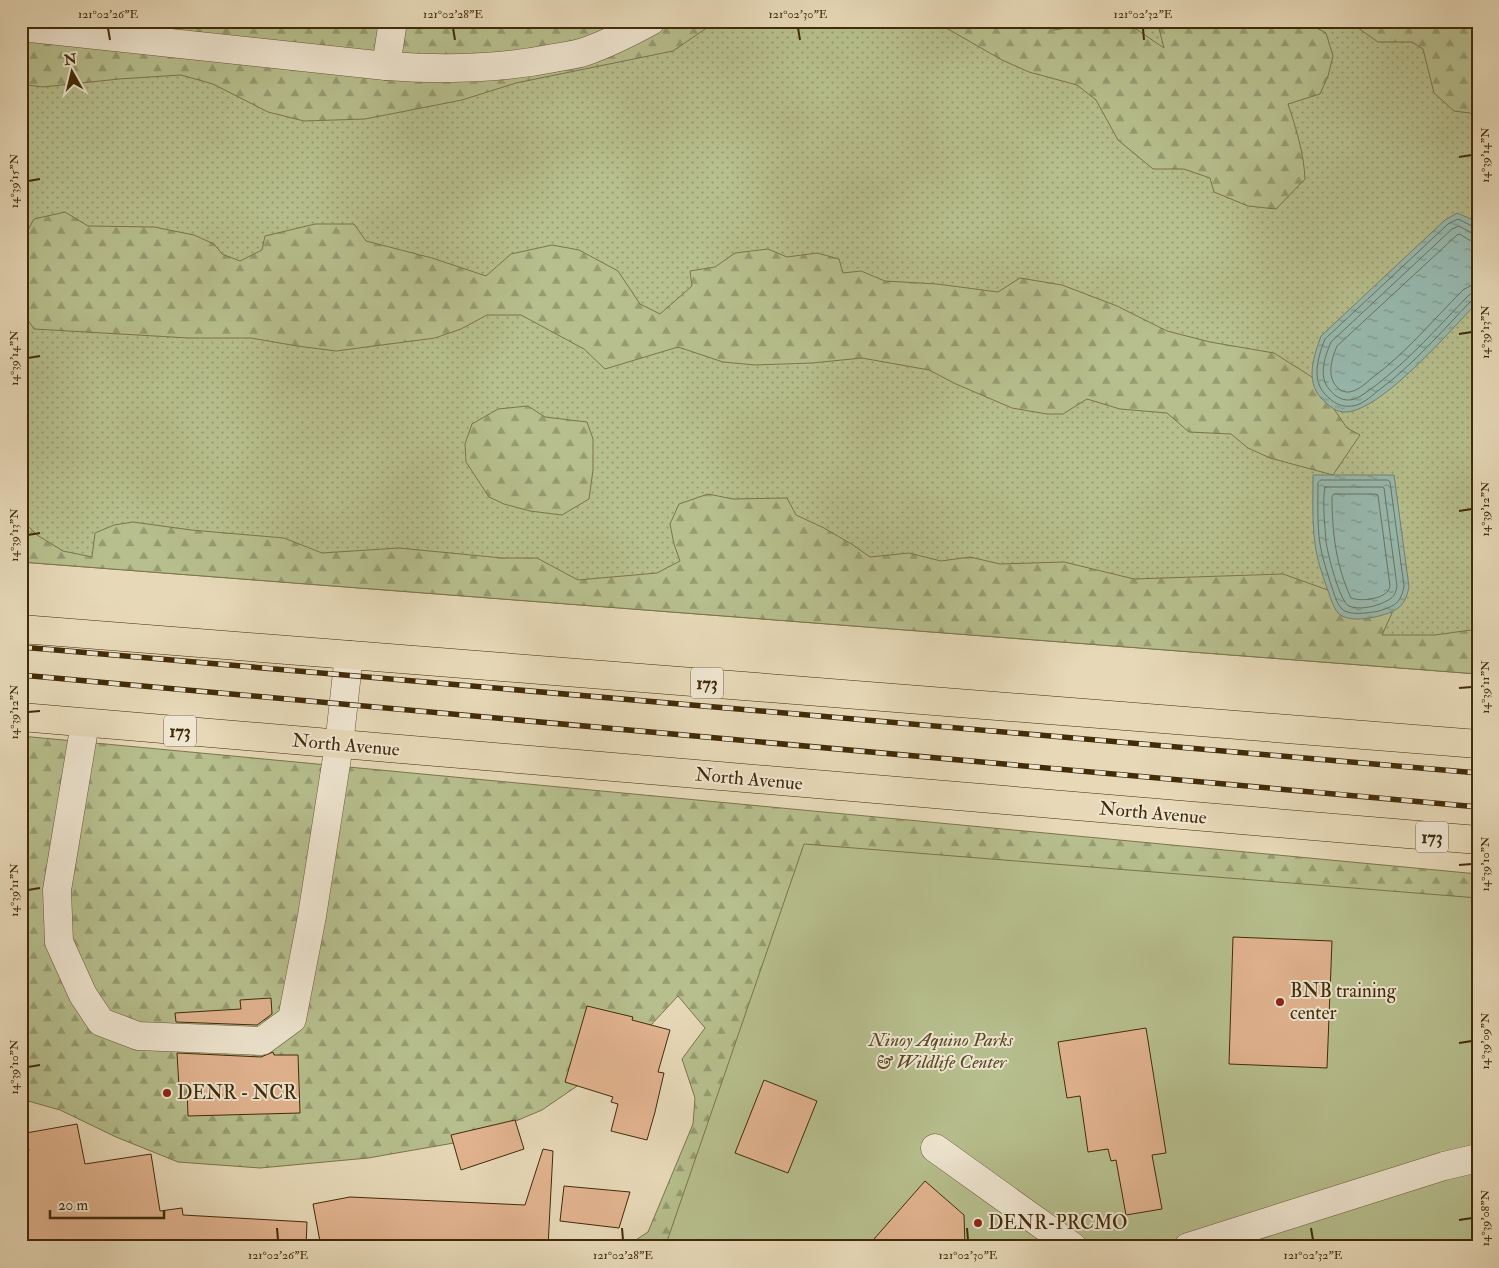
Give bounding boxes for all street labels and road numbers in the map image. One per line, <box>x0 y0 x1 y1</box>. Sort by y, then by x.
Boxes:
road number: 173 <box>691 668 723 698</box>
road number: 173 <box>164 716 196 746</box>
street label: North Avenue <box>291 728 401 762</box>
street label: North Avenue <box>694 762 804 796</box>
street label: North Avenue <box>1098 796 1208 830</box>
road number: 173 <box>1416 822 1448 852</box>

